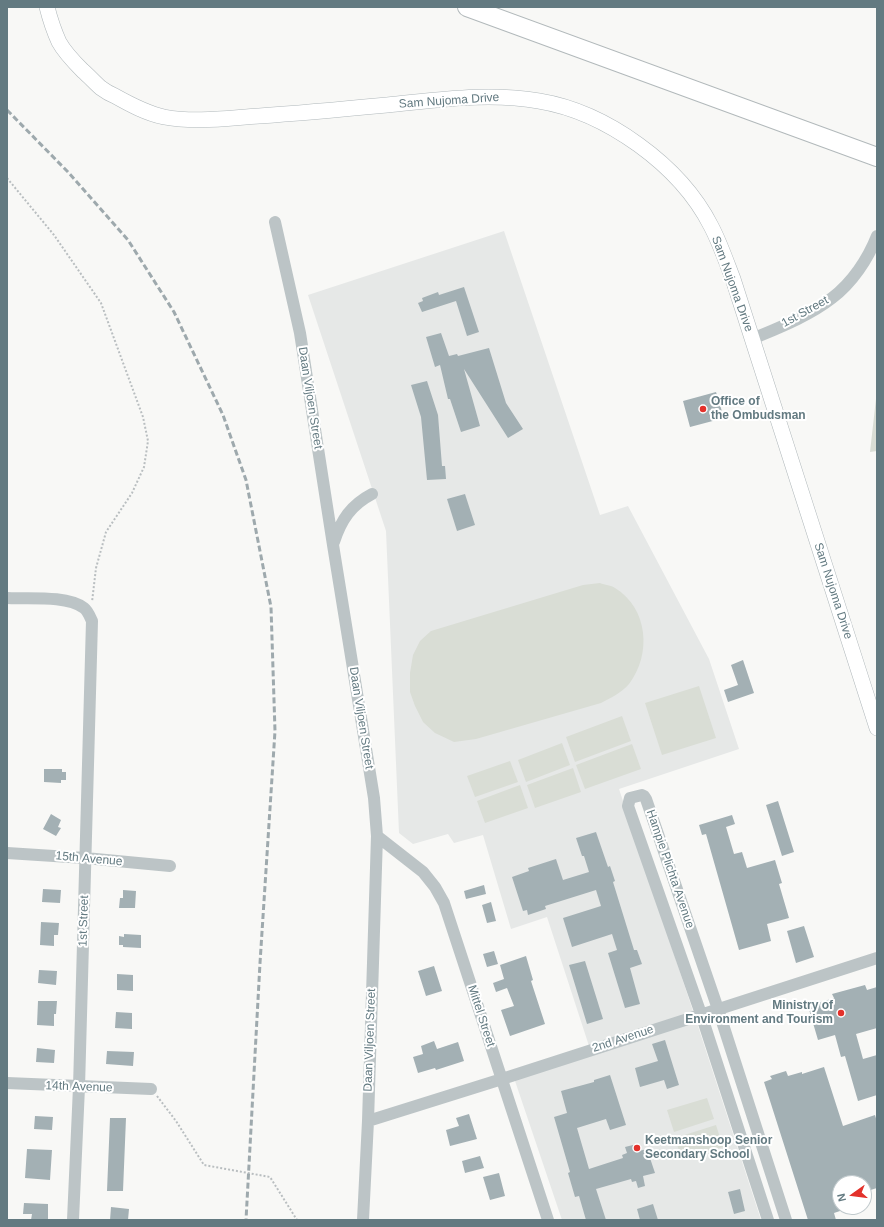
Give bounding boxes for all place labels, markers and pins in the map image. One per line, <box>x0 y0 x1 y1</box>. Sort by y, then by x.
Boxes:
place label: Office of the Ombudsman <box>711 395 806 423</box>
marker: Office of the Ombudsman <box>698 404 708 414</box>
place label: Ministry of Environment and Tourism <box>685 999 833 1027</box>
marker: Ministry of Environment and Tourism <box>836 1008 846 1018</box>
place label: Keetmanshoop Senior Secondary School <box>645 1134 772 1162</box>
marker: Keetmanshoop Senior Secondary School <box>632 1143 642 1153</box>

